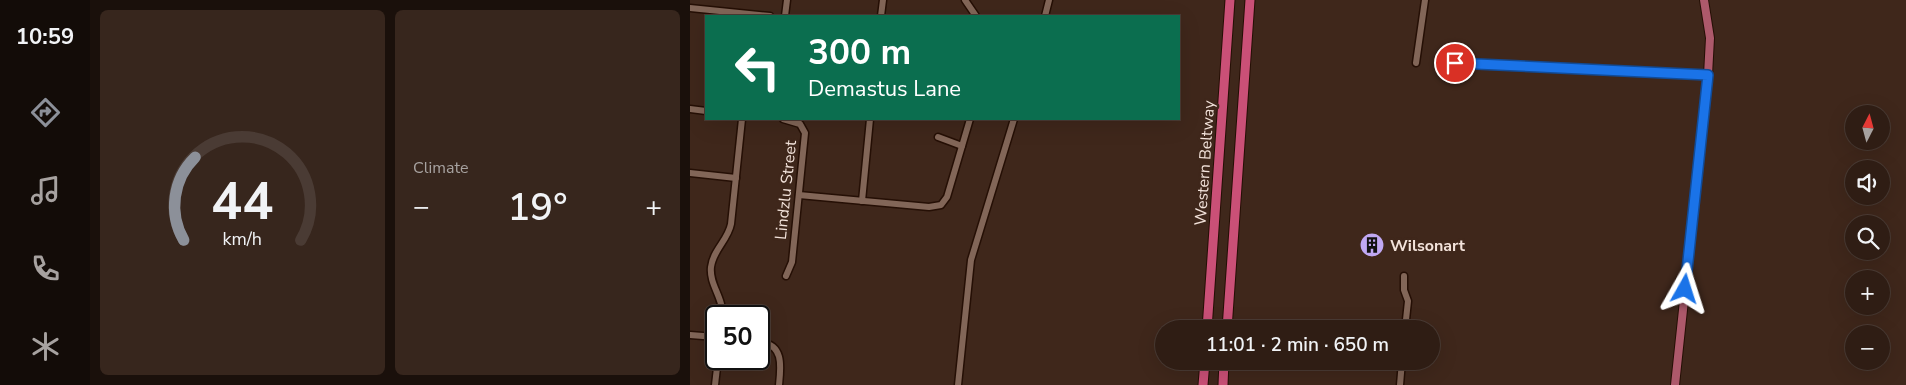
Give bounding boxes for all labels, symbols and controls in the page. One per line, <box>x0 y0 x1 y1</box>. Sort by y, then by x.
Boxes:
text: 10:59 <box>16 22 74 52</box>
text: 300 m <box>808 29 911 76</box>
icon: left <box>725 35 790 100</box>
pin <box>1434 42 1476 84</box>
icon: arrive <box>1441 49 1469 77</box>
text: Demastus Lane <box>808 74 961 104</box>
icon: directions <box>28 95 63 130</box>
street label: Western Beltway <box>1190 99 1220 226</box>
north arrow <box>1845 105 1890 150</box>
map controls <box>1845 105 1890 370</box>
street label: Lindzlu Street <box>770 139 802 241</box>
text: Climate <box>413 157 468 179</box>
button: sound <box>1845 160 1890 205</box>
text: 44 <box>211 166 274 237</box>
icon: music <box>28 173 63 208</box>
text: 19° <box>508 182 567 233</box>
text: − <box>413 188 430 226</box>
text: + <box>645 188 662 226</box>
button: search <box>1845 215 1890 260</box>
text: km/h <box>223 227 262 251</box>
building icon: Wilsonart <box>1359 232 1385 258</box>
place label: Wilsonart <box>1390 235 1466 257</box>
icon: phone <box>28 251 63 286</box>
position arrow <box>1658 262 1710 314</box>
button: + <box>1845 270 1890 315</box>
speed limit sign: 50 <box>705 305 770 370</box>
button: − <box>1845 325 1890 370</box>
icon: climate <box>28 329 63 364</box>
text: 11:01 · 2 min · 650 m <box>1206 332 1389 358</box>

